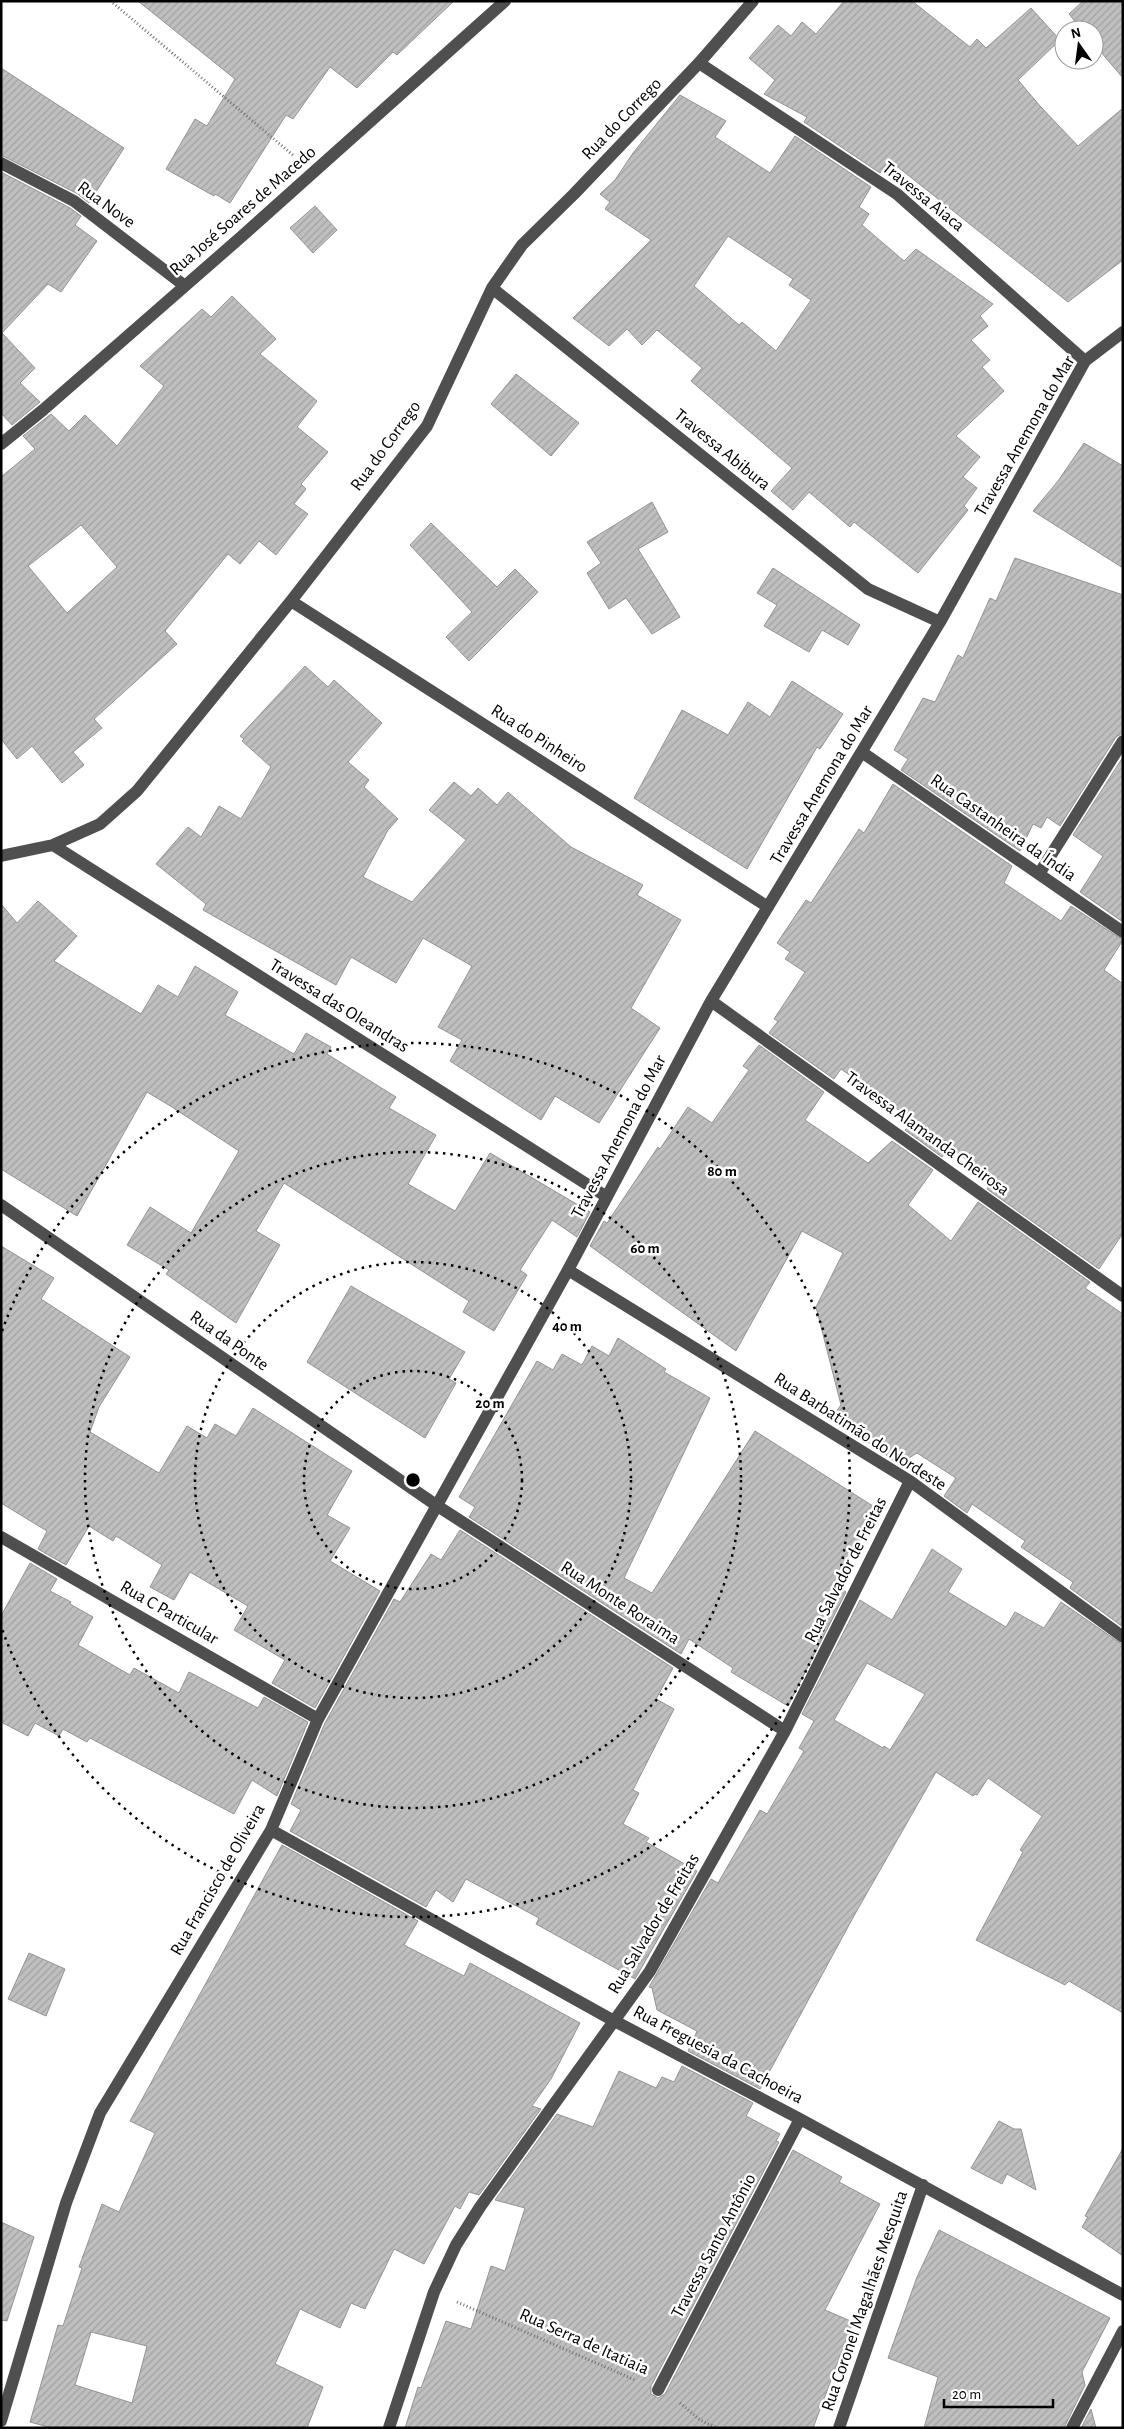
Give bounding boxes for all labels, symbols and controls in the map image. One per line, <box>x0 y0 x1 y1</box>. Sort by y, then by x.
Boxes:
north arrow <box>1054 20 1104 70</box>
text: N <box>1070 25 1083 41</box>
street label: Rua do Corrego <box>579 74 665 163</box>
street label: Rua José Soares de Macedo <box>166 143 320 279</box>
street label: Travessa Aiaca <box>879 159 967 235</box>
street label: Rua Nove <box>74 178 138 232</box>
street label: Travessa Anemona do Mar <box>972 352 1078 519</box>
street label: Rua do Corrego <box>348 398 425 494</box>
street label: Travessa Abibura <box>671 406 773 494</box>
street label: Rua do Pinheiro <box>488 701 591 777</box>
street label: Travessa Anemona do Mar <box>767 702 877 868</box>
street label: Rua Castanheira da Índia <box>927 769 1081 885</box>
street label: Travessa das Oleandras <box>266 956 412 1056</box>
street label: Travessa Anemona do Mar <box>568 1052 670 1222</box>
street label: Travessa Alamanda Cheirosa <box>842 1069 1012 1199</box>
text: 80 m <box>707 1164 737 1179</box>
text: 60 m <box>630 1241 660 1256</box>
street label: Rua da Ponte <box>187 1308 271 1374</box>
text: 40 m <box>552 1319 582 1334</box>
street label: Rua Barbatimão do Nordeste <box>771 1370 949 1494</box>
text: 20 m <box>475 1396 505 1411</box>
centre of rings <box>404 1471 422 1489</box>
street label: Rua Salvador de Freitas <box>802 1495 890 1645</box>
street label: Rua Monte Roraima <box>557 1558 683 1648</box>
street label: Rua C Particular <box>117 1578 221 1648</box>
street label: Rua Francisco de Oliveira <box>167 1801 269 1959</box>
street label: Rua Salvador de Freitas <box>605 1851 703 1997</box>
street label: Rua Freguesia da Cachoeira <box>630 2003 806 2107</box>
street label: Travessa Santo Antônio <box>668 2171 760 2321</box>
street label: Rua Coronel Magalhães Mesquita <box>819 2188 911 2414</box>
street label: Rua Serra de Itatiaia <box>517 2305 651 2379</box>
scale bar <box>944 2376 1053 2408</box>
text: 20 m <box>952 2387 981 2402</box>

